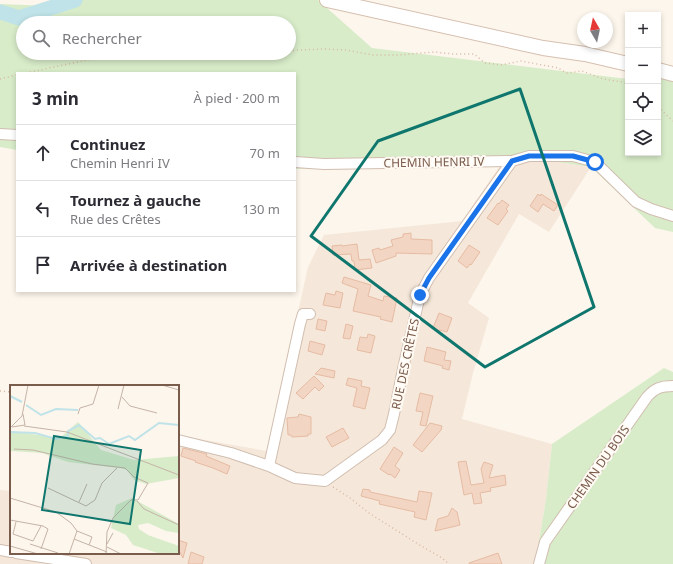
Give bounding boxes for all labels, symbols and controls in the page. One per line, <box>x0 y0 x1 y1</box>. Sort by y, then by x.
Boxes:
north arrow <box>577 12 613 48</box>
map controls <box>625 12 661 156</box>
button: + <box>625 12 661 48</box>
search box <box>16 16 296 60</box>
icon: search <box>30 27 52 49</box>
text: Rechercher <box>62 28 142 48</box>
button: − <box>625 48 661 84</box>
button: locate <box>625 84 661 120</box>
text: 3 min <box>32 87 79 110</box>
text: À pied · 200 m <box>194 89 280 107</box>
button: layers <box>625 120 661 156</box>
text: Continuez <box>70 134 145 154</box>
icon: ahead <box>32 142 54 164</box>
text: 70 m <box>250 144 280 162</box>
street label: CHEMIN HENRI IV <box>383 153 485 171</box>
route start <box>586 153 604 171</box>
text: Chemin Henri IV <box>70 154 170 172</box>
text: Tournez à gauche <box>70 190 201 210</box>
icon: left <box>32 198 54 220</box>
text: 130 m <box>242 200 280 218</box>
text: Rue des Crêtes <box>70 210 161 228</box>
icon: arrive <box>32 254 54 276</box>
text: Arrivée à destination <box>70 255 227 275</box>
route end <box>411 286 429 304</box>
street label: RUE DES CRÊTES <box>387 316 423 411</box>
inset map <box>10 385 179 554</box>
street label: CHEMIN DU BOIS <box>563 421 634 512</box>

